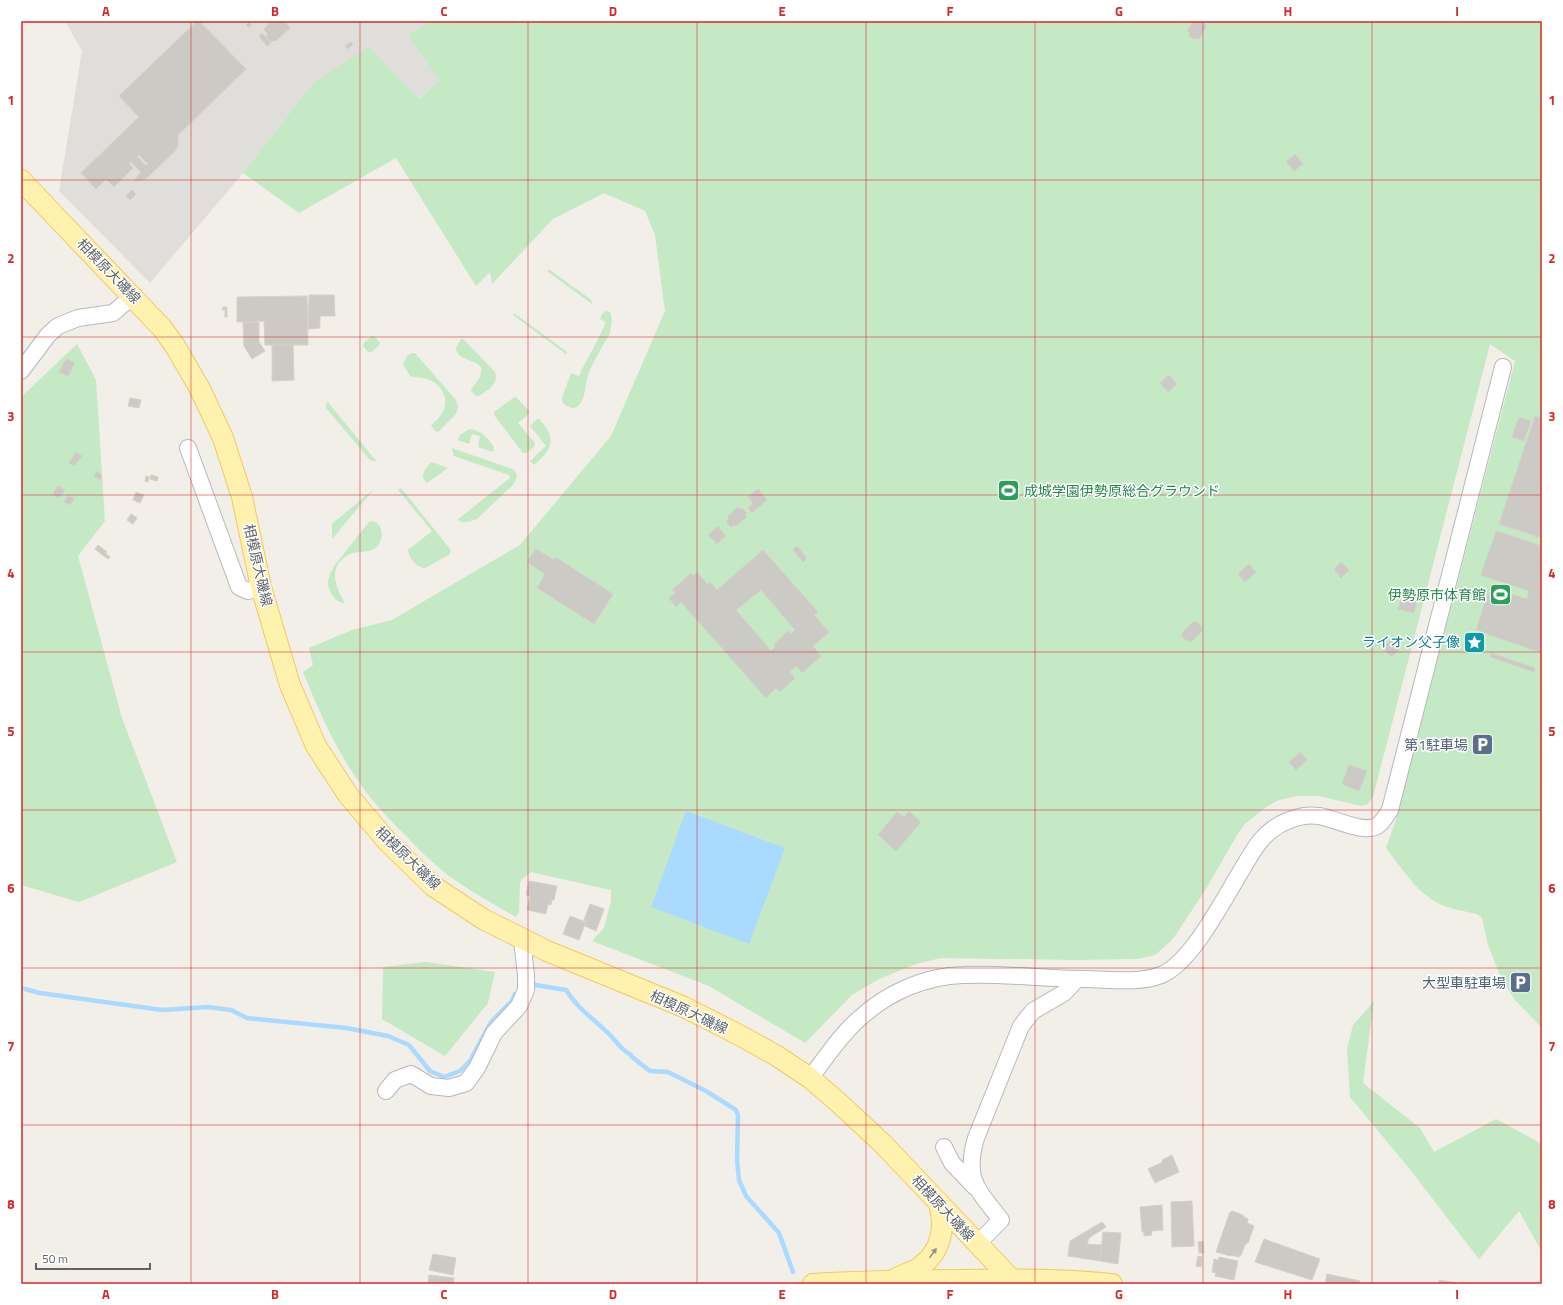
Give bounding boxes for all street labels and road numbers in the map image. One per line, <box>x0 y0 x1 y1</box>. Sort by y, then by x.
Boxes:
street label: 相模原大磯線 <box>73 233 146 308</box>
street label: 相模原大磯線 <box>239 522 278 608</box>
street label: 相模原大磯線 <box>371 821 446 894</box>
street label: 相模原大磯線 <box>647 984 732 1039</box>
street label: 相模原大磯線 <box>907 1170 980 1246</box>

